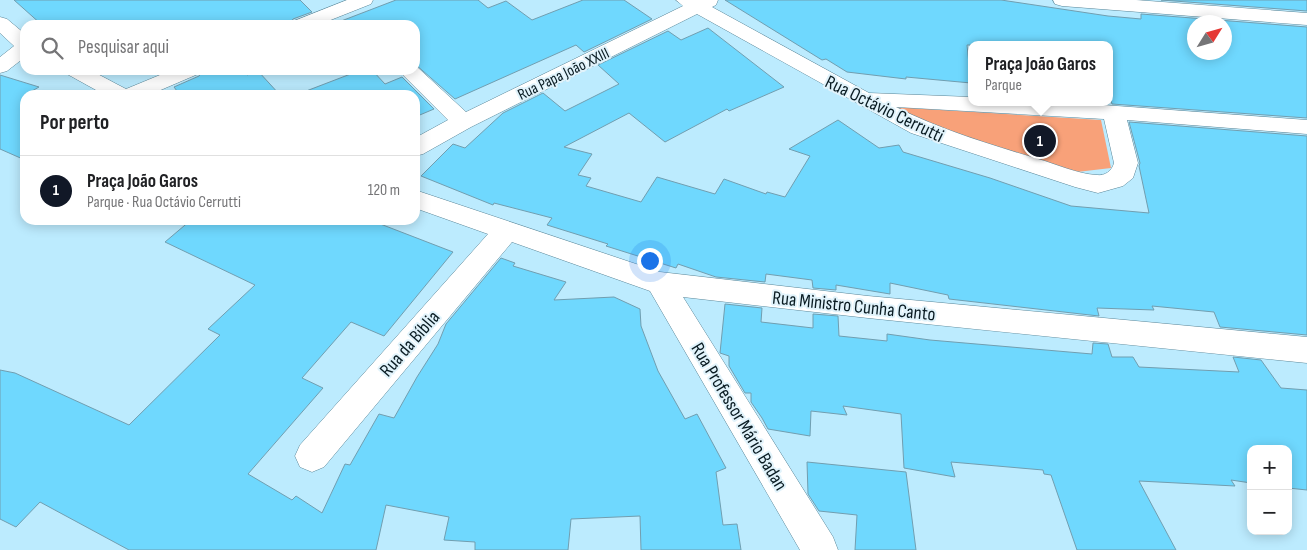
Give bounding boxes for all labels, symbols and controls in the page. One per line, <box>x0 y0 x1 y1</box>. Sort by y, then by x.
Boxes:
north arrow <box>1187 15 1232 60</box>
search box <box>20 20 420 75</box>
icon: search <box>38 34 66 62</box>
text: Pesquisar aqui <box>78 36 169 59</box>
popup <box>968 41 1113 106</box>
street label: Rua Papa João XXIII <box>515 44 613 105</box>
text: Praça João Garos <box>985 53 1096 76</box>
street label: Rua Octávio Cerrutti <box>821 71 947 148</box>
text: Parque <box>985 76 1022 95</box>
text: Por perto <box>40 110 109 135</box>
pin: 1 <box>1024 122 1056 160</box>
text: Praça João Garos <box>87 170 198 193</box>
text: 1 <box>53 181 59 200</box>
text: 120 m <box>368 181 400 200</box>
text: Parque · Rua Octávio Cerrutti <box>87 193 241 212</box>
your location <box>637 248 663 274</box>
street label: Rua Ministro Cunha Canto <box>771 286 937 326</box>
street label: Rua da Bíblia <box>375 306 445 382</box>
street label: Rua Professor Mário Badan <box>686 339 792 495</box>
map controls <box>1247 445 1292 535</box>
button: + <box>1247 445 1292 490</box>
button: − <box>1247 490 1292 535</box>

